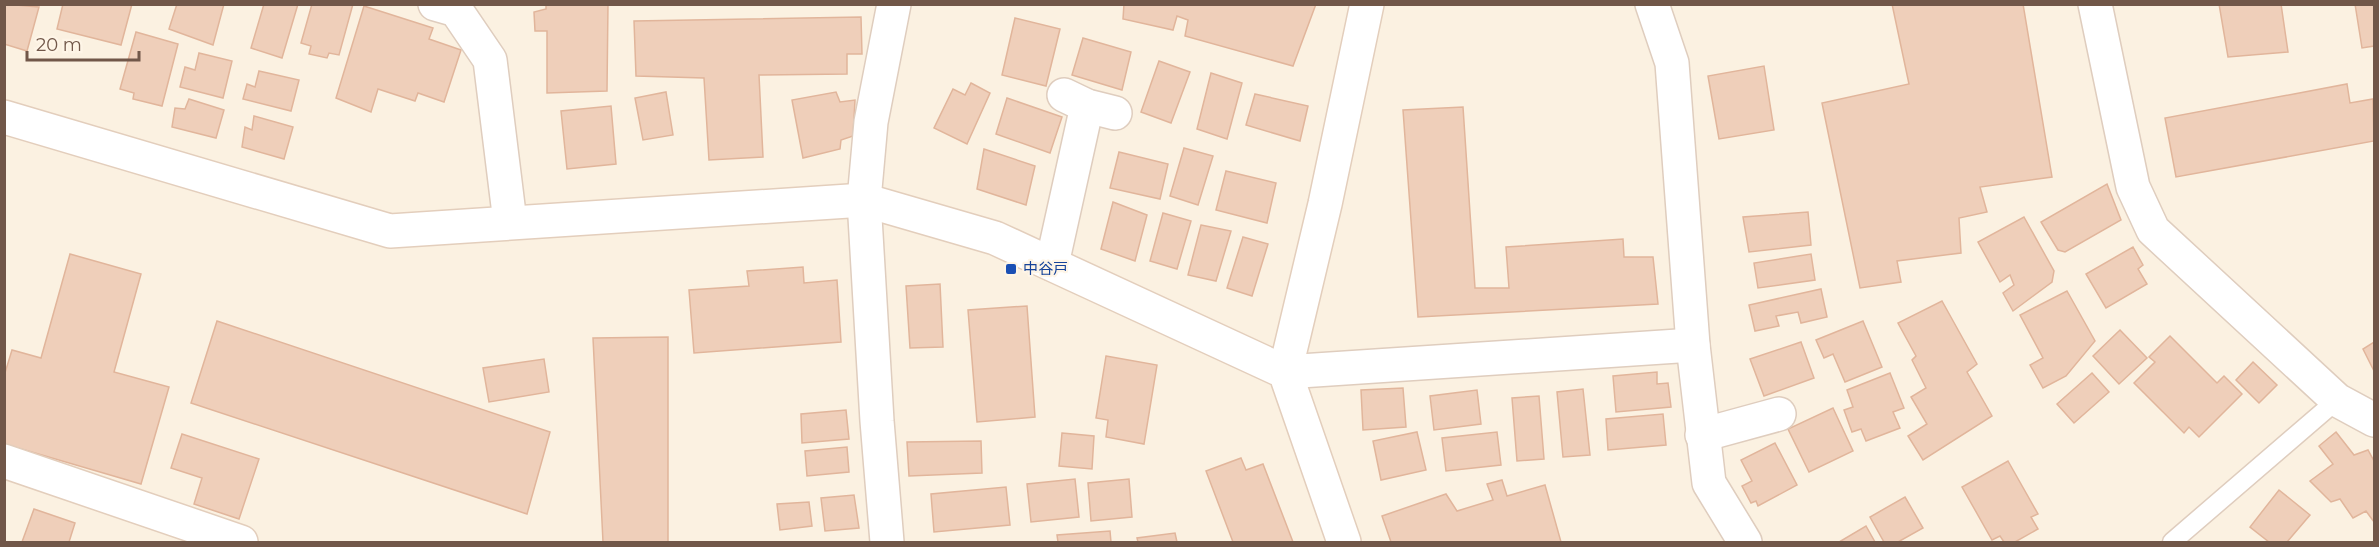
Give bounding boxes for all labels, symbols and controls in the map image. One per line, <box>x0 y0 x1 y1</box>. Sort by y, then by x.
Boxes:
scale bar <box>27 24 140 62</box>
text: 20 m <box>36 34 82 56</box>
place label: 中谷戸 <box>1023 259 1068 278</box>
marker: 中谷戸 <box>1004 262 1018 276</box>

